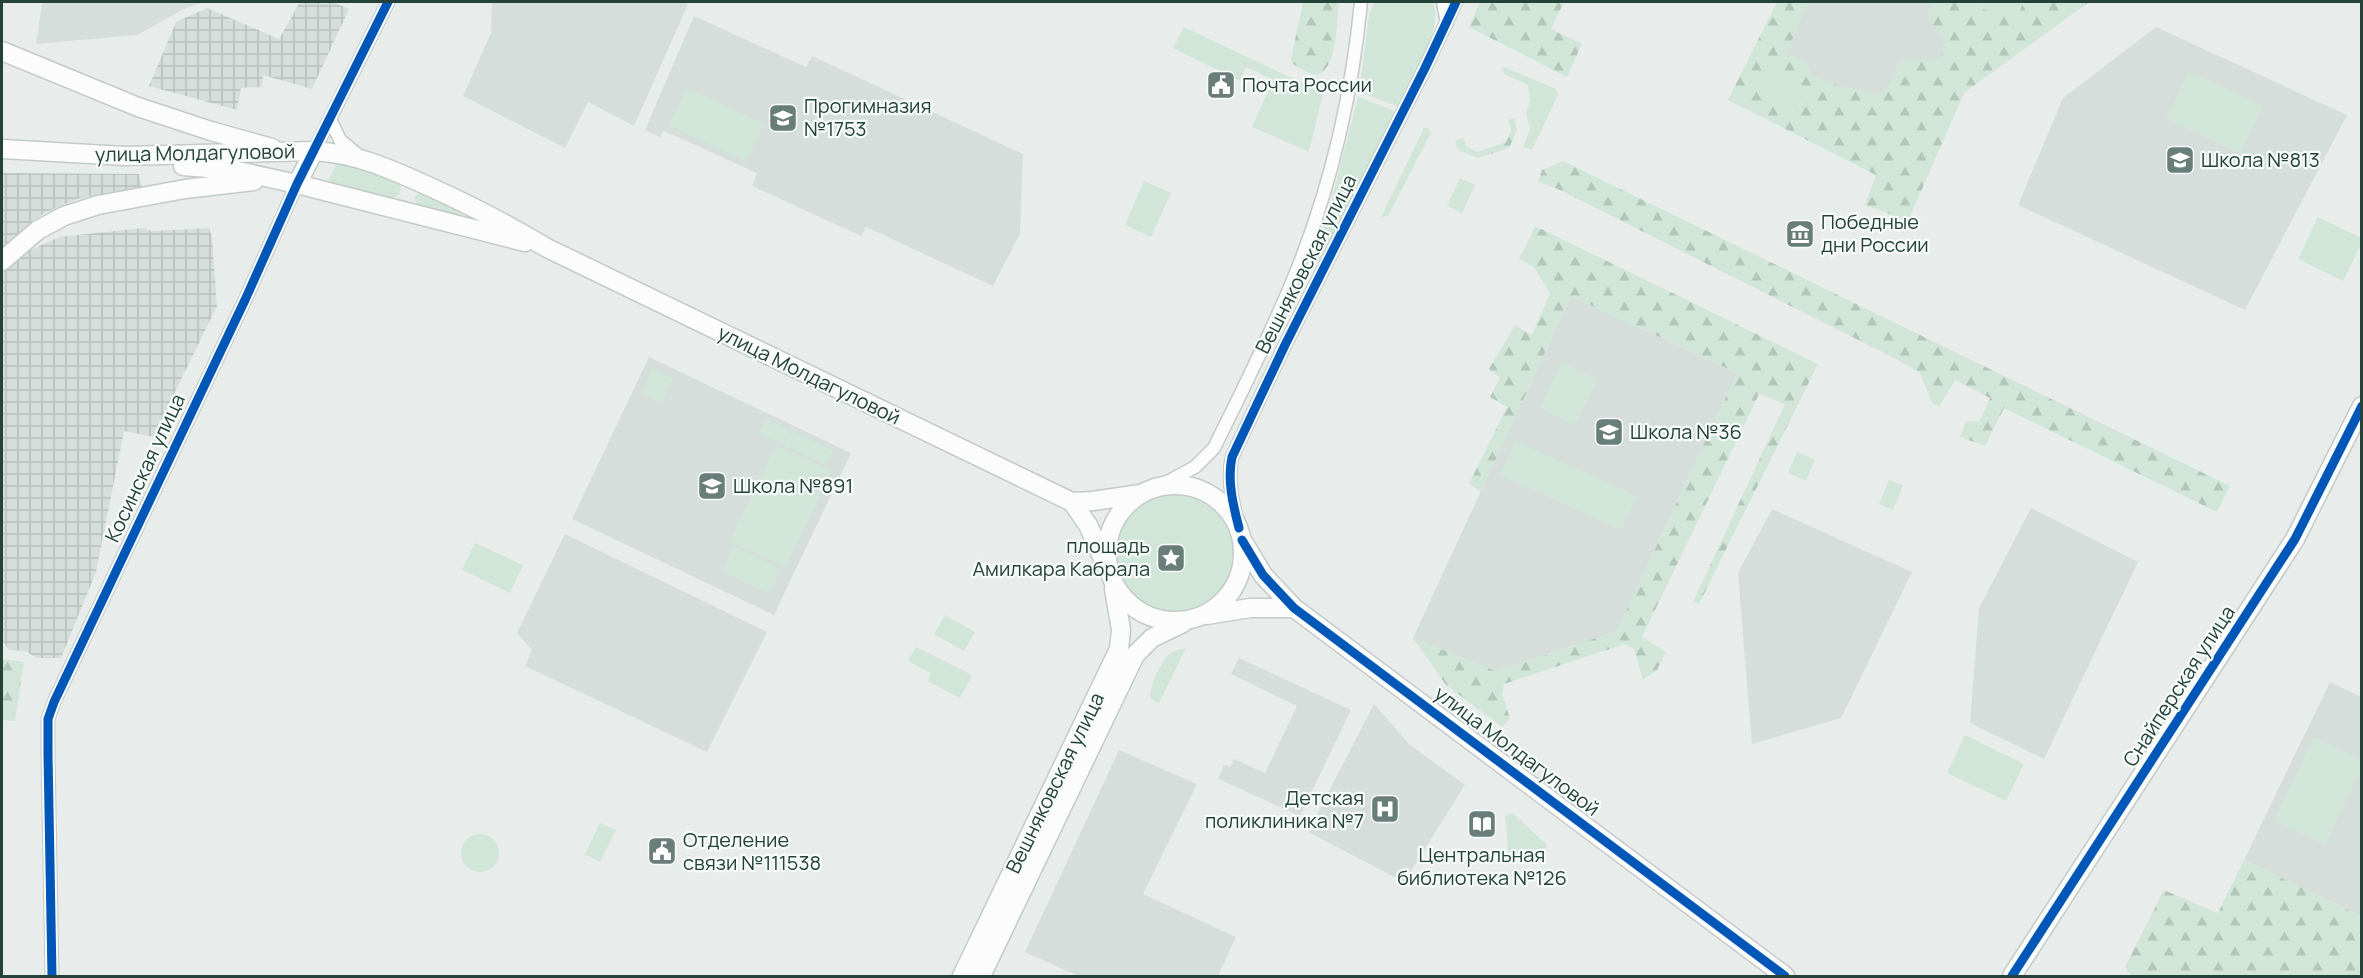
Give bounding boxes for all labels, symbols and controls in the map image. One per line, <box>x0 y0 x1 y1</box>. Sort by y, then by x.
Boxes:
public building icon: Почта России <box>1205 69 1237 101</box>
place label: Почта России <box>1242 71 1372 98</box>
place label: Прогимназия №1753 <box>804 92 932 142</box>
school or university icon: Прогимназия №1753 <box>767 102 799 134</box>
street label: улица Молдагуловой <box>95 137 295 168</box>
school or university icon: Школа №813 <box>2164 144 2196 176</box>
place label: Школа №813 <box>2201 146 2320 173</box>
street label: Вешняковская улица <box>1249 169 1363 358</box>
place label: Победные дни России <box>1821 208 1929 258</box>
museum icon: Победные дни России <box>1784 218 1816 250</box>
street label: улица Молдагуловой <box>713 319 905 431</box>
street label: Косинская улица <box>98 389 191 546</box>
school or university icon: Школа №36 <box>1593 416 1625 448</box>
place label: Школа №36 <box>1630 418 1742 445</box>
school or university icon: Школа №891 <box>696 470 728 502</box>
place label: Школа №891 <box>733 472 853 499</box>
place label: площадь Амилкара Кабрала <box>972 532 1150 582</box>
place icon: площадь Амилкара Кабрала <box>1155 542 1187 574</box>
street label: Снайперская улица <box>2116 600 2241 772</box>
street label: улица Молдагуловой <box>1429 680 1605 822</box>
street label: Вешняковская улица <box>999 688 1110 878</box>
place label: Детская поликлиника №7 <box>1205 784 1364 834</box>
hospital icon: Детская поликлиника №7 <box>1369 793 1401 825</box>
library icon: Центральная библиотека №126 <box>1466 808 1498 840</box>
place label: Отделение связи №111538 <box>683 826 821 876</box>
public building icon: Отделение связи №111538 <box>646 835 678 867</box>
place label: Центральная библиотека №126 <box>1397 841 1567 891</box>

